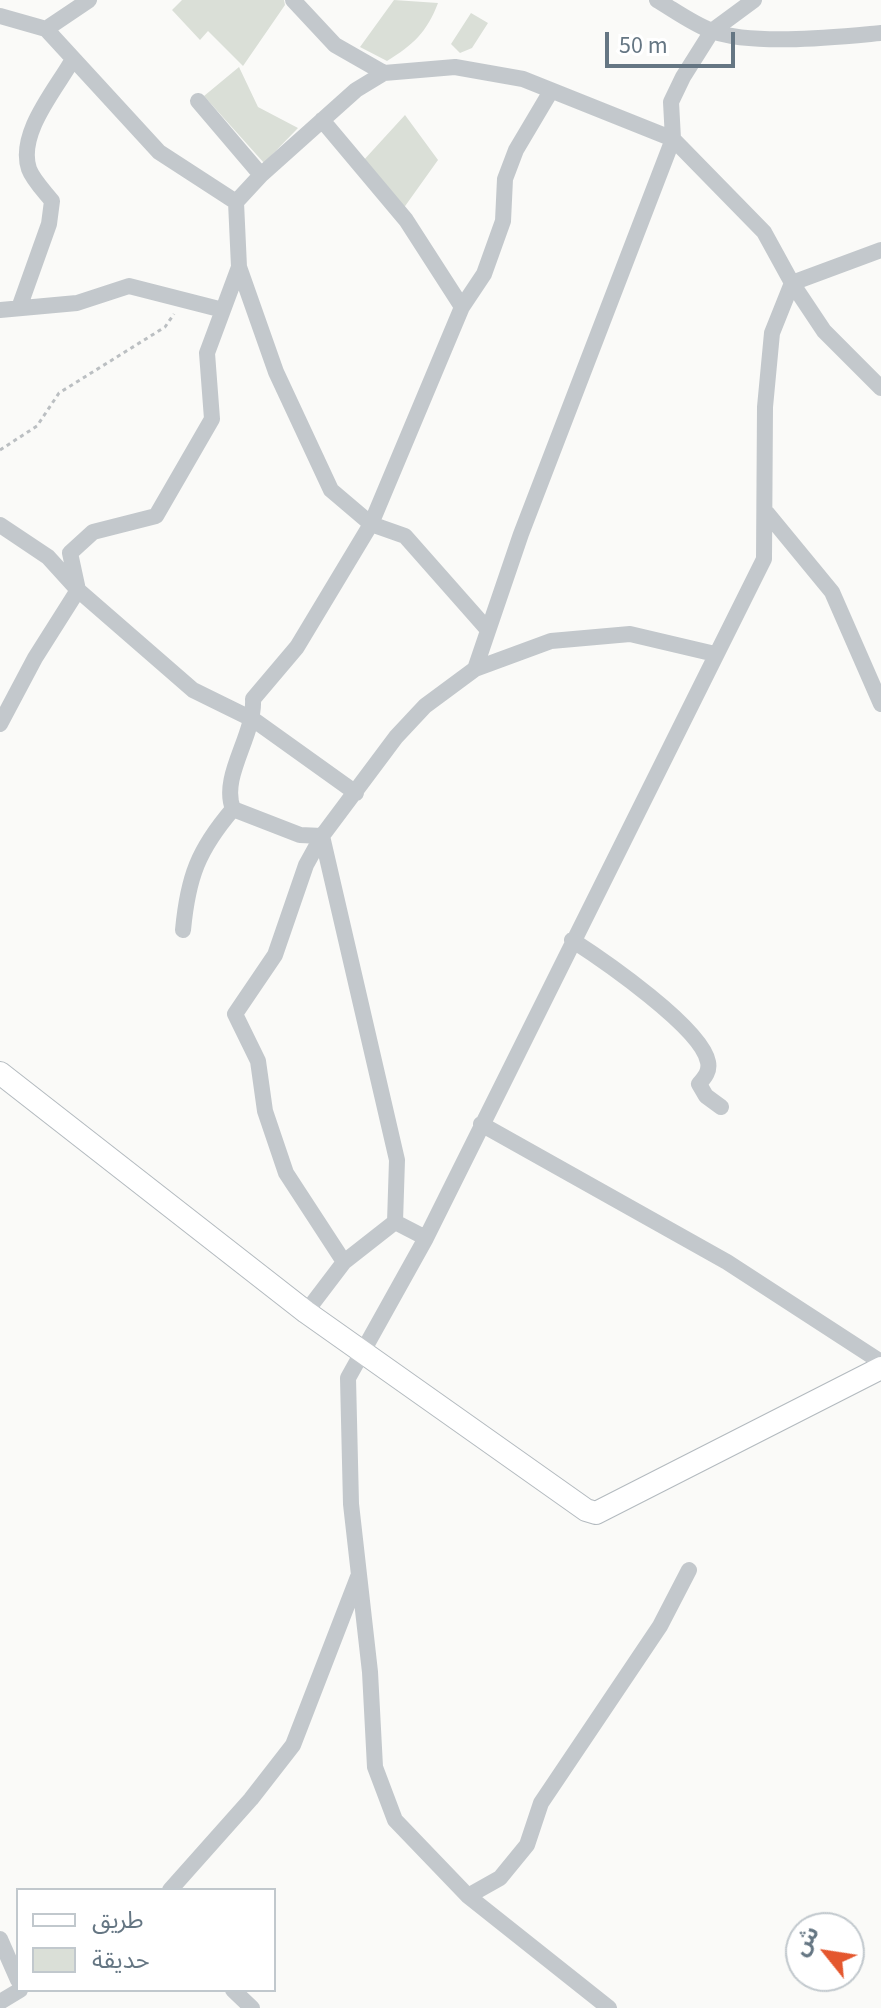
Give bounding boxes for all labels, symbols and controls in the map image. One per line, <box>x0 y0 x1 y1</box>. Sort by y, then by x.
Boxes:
scale bar <box>609 16 739 66</box>
text: 50 m <box>619 28 668 63</box>
legend <box>16 1888 276 1992</box>
text: طريق <box>92 1903 144 1938</box>
north arrow <box>785 1912 865 1992</box>
text: ش <box>785 1920 827 1962</box>
text: حديقة <box>92 1943 150 1978</box>

